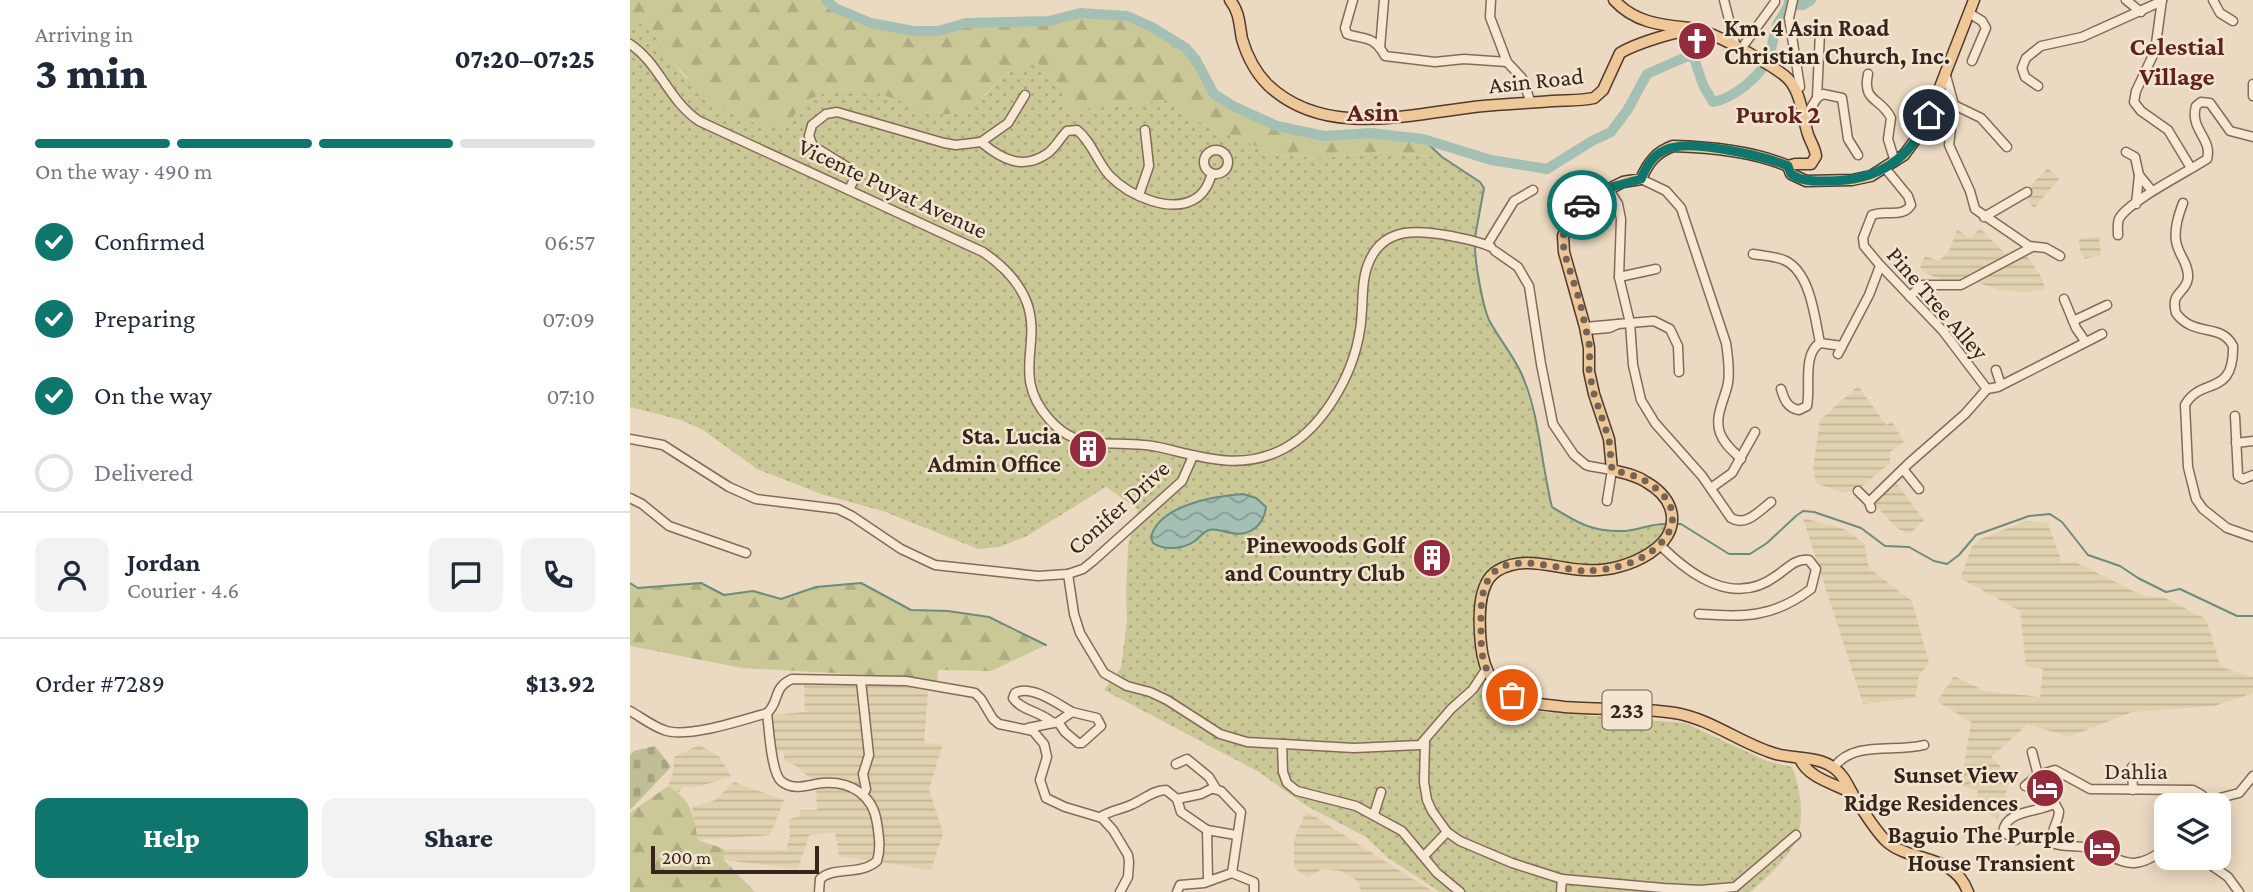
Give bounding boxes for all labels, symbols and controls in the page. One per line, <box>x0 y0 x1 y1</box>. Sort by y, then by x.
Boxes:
place label: Km. 4 Asin Road Christian Church, Inc. <box>1724 14 1950 70</box>
church icon: Km. 4 Asin Road Christian Church, Inc. <box>1676 20 1718 62</box>
text: Arriving in <box>35 21 133 47</box>
district label: Celestial Village <box>2129 32 2225 91</box>
text: 07:20–07:25 <box>455 45 595 74</box>
text: 3 min <box>35 47 147 98</box>
street label: Asin Road <box>1487 62 1585 98</box>
pin <box>1899 85 1959 145</box>
district label: Asin <box>1346 96 1399 127</box>
icon: home <box>1910 96 1948 134</box>
district label: Purok 2 <box>1736 100 1820 129</box>
street label: Vicente Puyat Avenue <box>794 132 992 244</box>
text: On the way · 490 m <box>35 158 213 184</box>
courier <box>1547 170 1617 240</box>
icon: car <box>1563 186 1601 224</box>
icon: check <box>35 223 73 261</box>
text: Confirmed <box>94 227 205 256</box>
text: 06:57 <box>544 229 595 255</box>
street label: Pine Tree Alley <box>1882 241 1995 366</box>
icon: check <box>35 300 73 338</box>
text: Preparing <box>94 304 195 333</box>
text: 07:09 <box>542 306 595 332</box>
icon: check <box>35 377 73 415</box>
text: On the way <box>94 381 212 410</box>
text: 07:10 <box>546 383 595 409</box>
place label: Sta. Lucia Admin Office <box>927 422 1061 477</box>
building icon: Sta. Lucia Admin Office <box>1067 428 1109 470</box>
street label: Conifer Drive <box>1061 454 1175 560</box>
text: Delivered <box>94 458 193 487</box>
place label: Pinewoods Golf and Country Club <box>1224 531 1407 586</box>
building icon: Pinewoods Golf and Country Club <box>1411 537 1453 579</box>
button: person <box>35 538 109 612</box>
button: chat <box>429 538 503 612</box>
button: phone <box>521 538 595 612</box>
text: Jordan <box>127 548 201 577</box>
text: Courier · 4.6 <box>127 577 239 603</box>
pin <box>1482 665 1542 725</box>
text: Order #7289 <box>35 669 165 698</box>
text: $13.92 <box>526 669 595 698</box>
icon: bag <box>1493 676 1531 714</box>
road number: 233 <box>1602 690 1651 730</box>
street label: Dahlia <box>2104 757 2168 784</box>
place label: Sunset View Ridge Residences <box>1844 761 2019 816</box>
hotel icon: Sunset View Ridge Residences <box>2024 767 2066 809</box>
map controls <box>2154 793 2231 870</box>
button: layers <box>2154 793 2231 870</box>
button: Help <box>35 798 308 878</box>
button: Share <box>322 798 595 878</box>
place label: Baguio The Purple House Transient <box>1888 821 2075 876</box>
hotel icon: Baguio The Purple House Transient <box>2081 827 2123 869</box>
scale bar <box>651 843 819 875</box>
text: 200 m <box>662 847 711 868</box>

